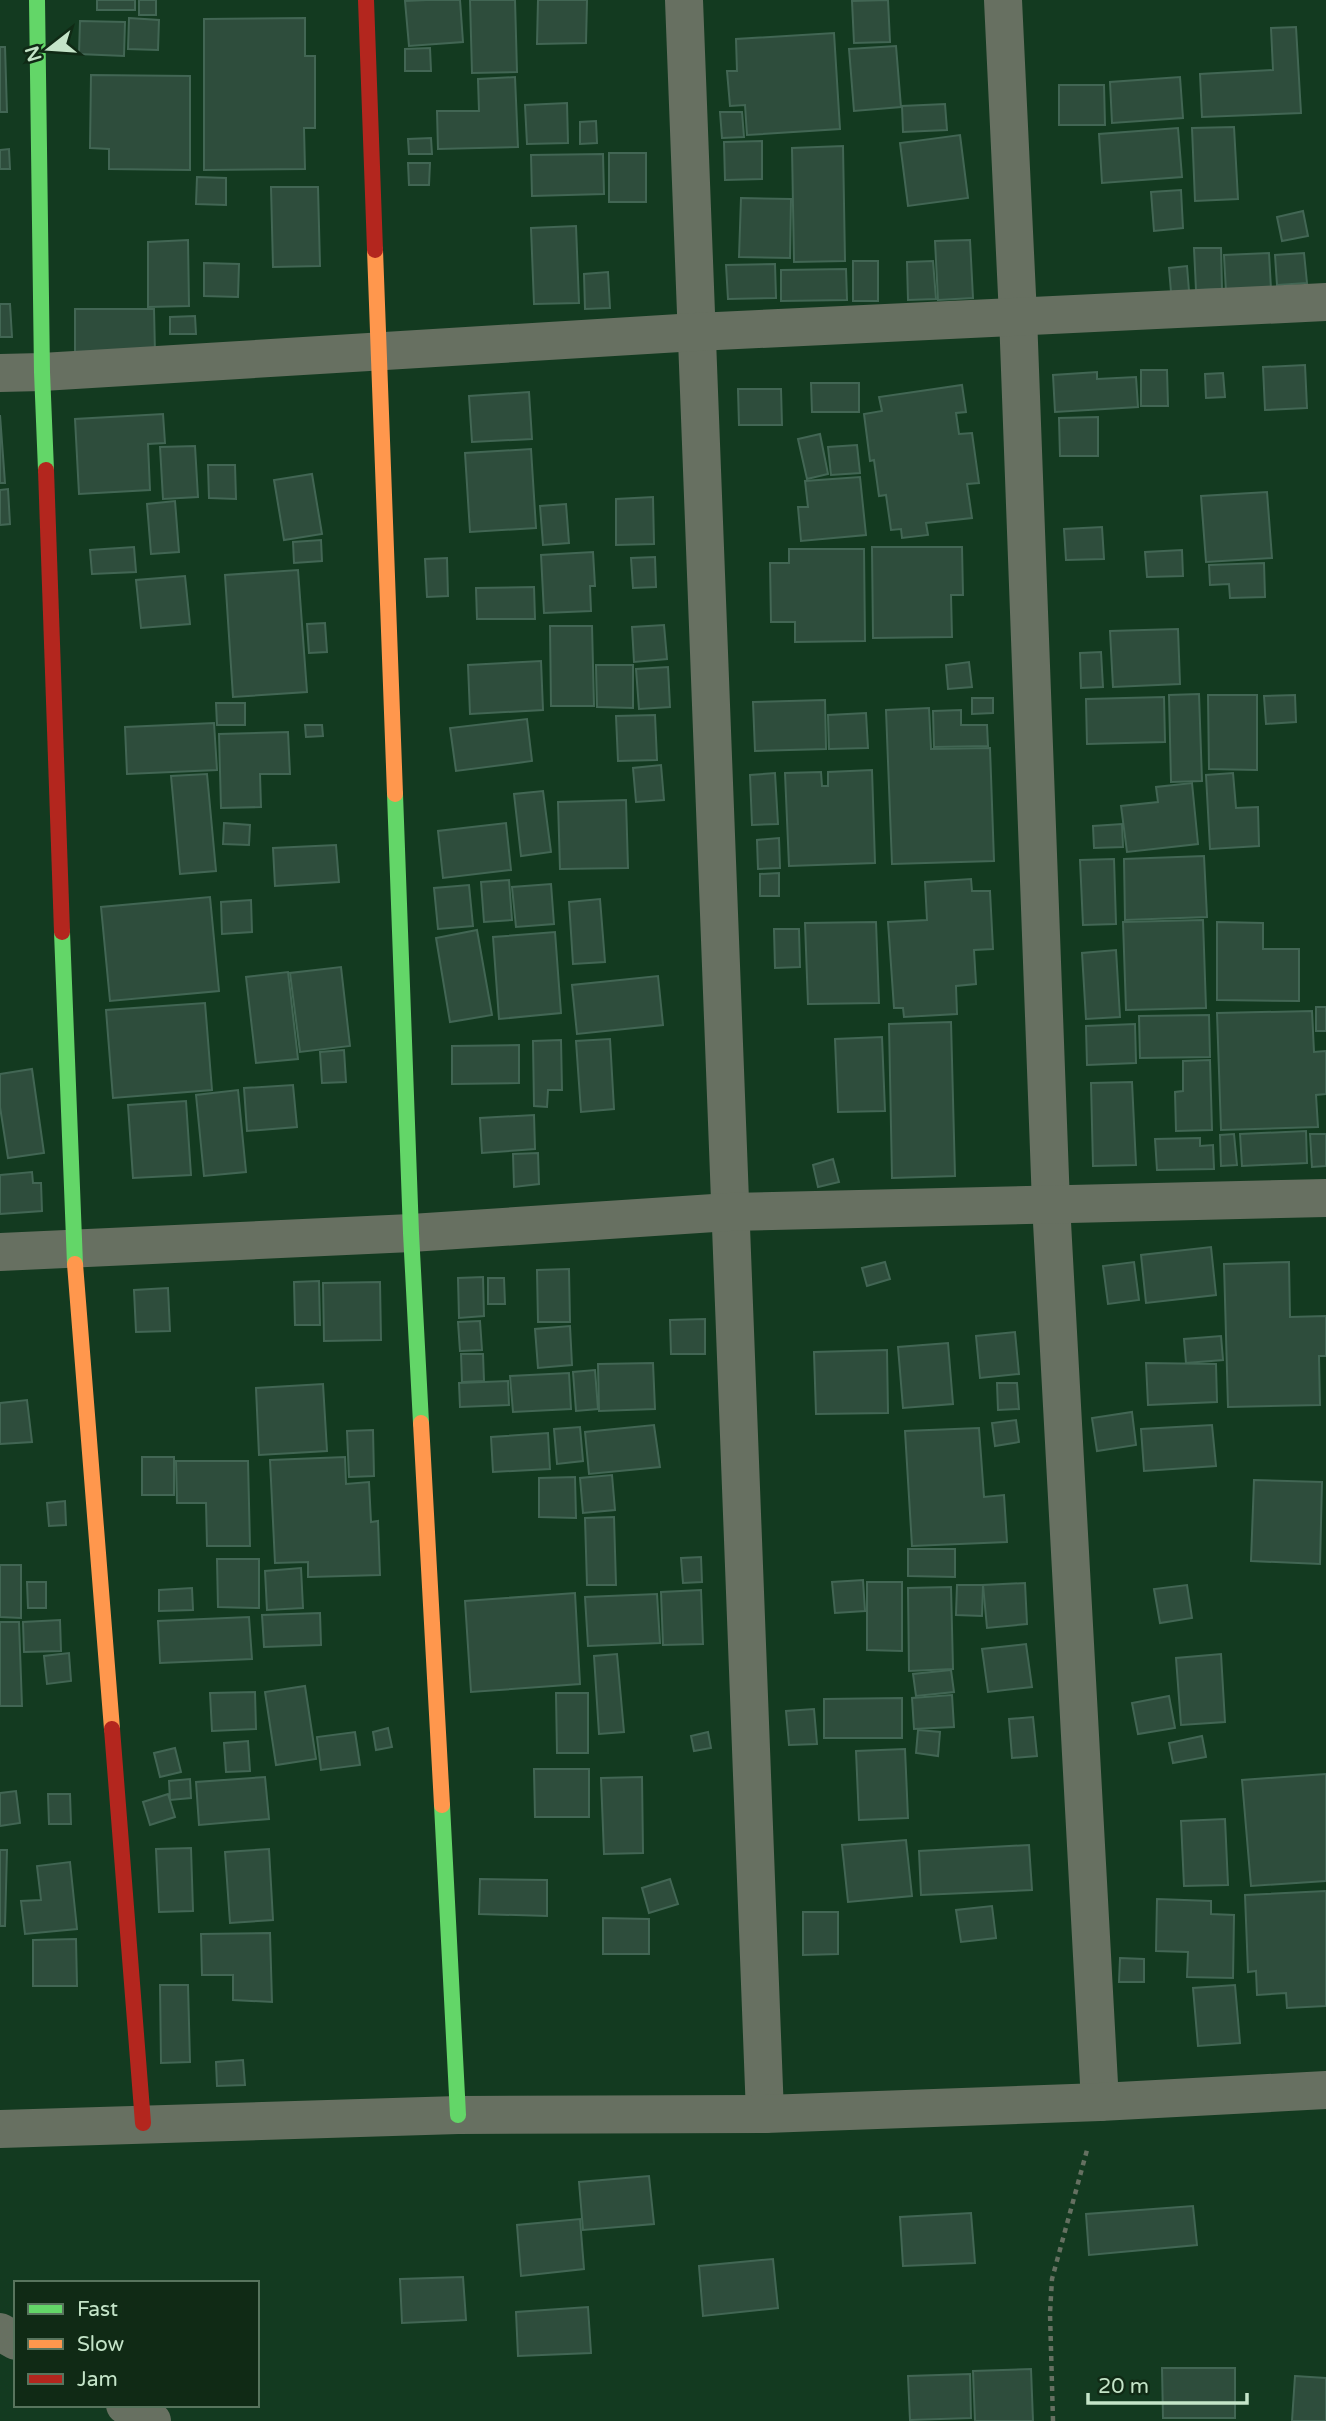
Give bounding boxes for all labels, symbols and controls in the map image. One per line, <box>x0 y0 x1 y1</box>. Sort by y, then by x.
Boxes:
north arrow <box>14 14 84 84</box>
text: N <box>21 43 46 64</box>
legend <box>14 2281 259 2407</box>
text: Fast <box>77 2297 118 2322</box>
text: Slow <box>77 2332 125 2357</box>
scale bar <box>1088 2362 1247 2406</box>
text: Jam <box>77 2367 118 2392</box>
text: 20 m <box>1098 2374 1149 2399</box>

